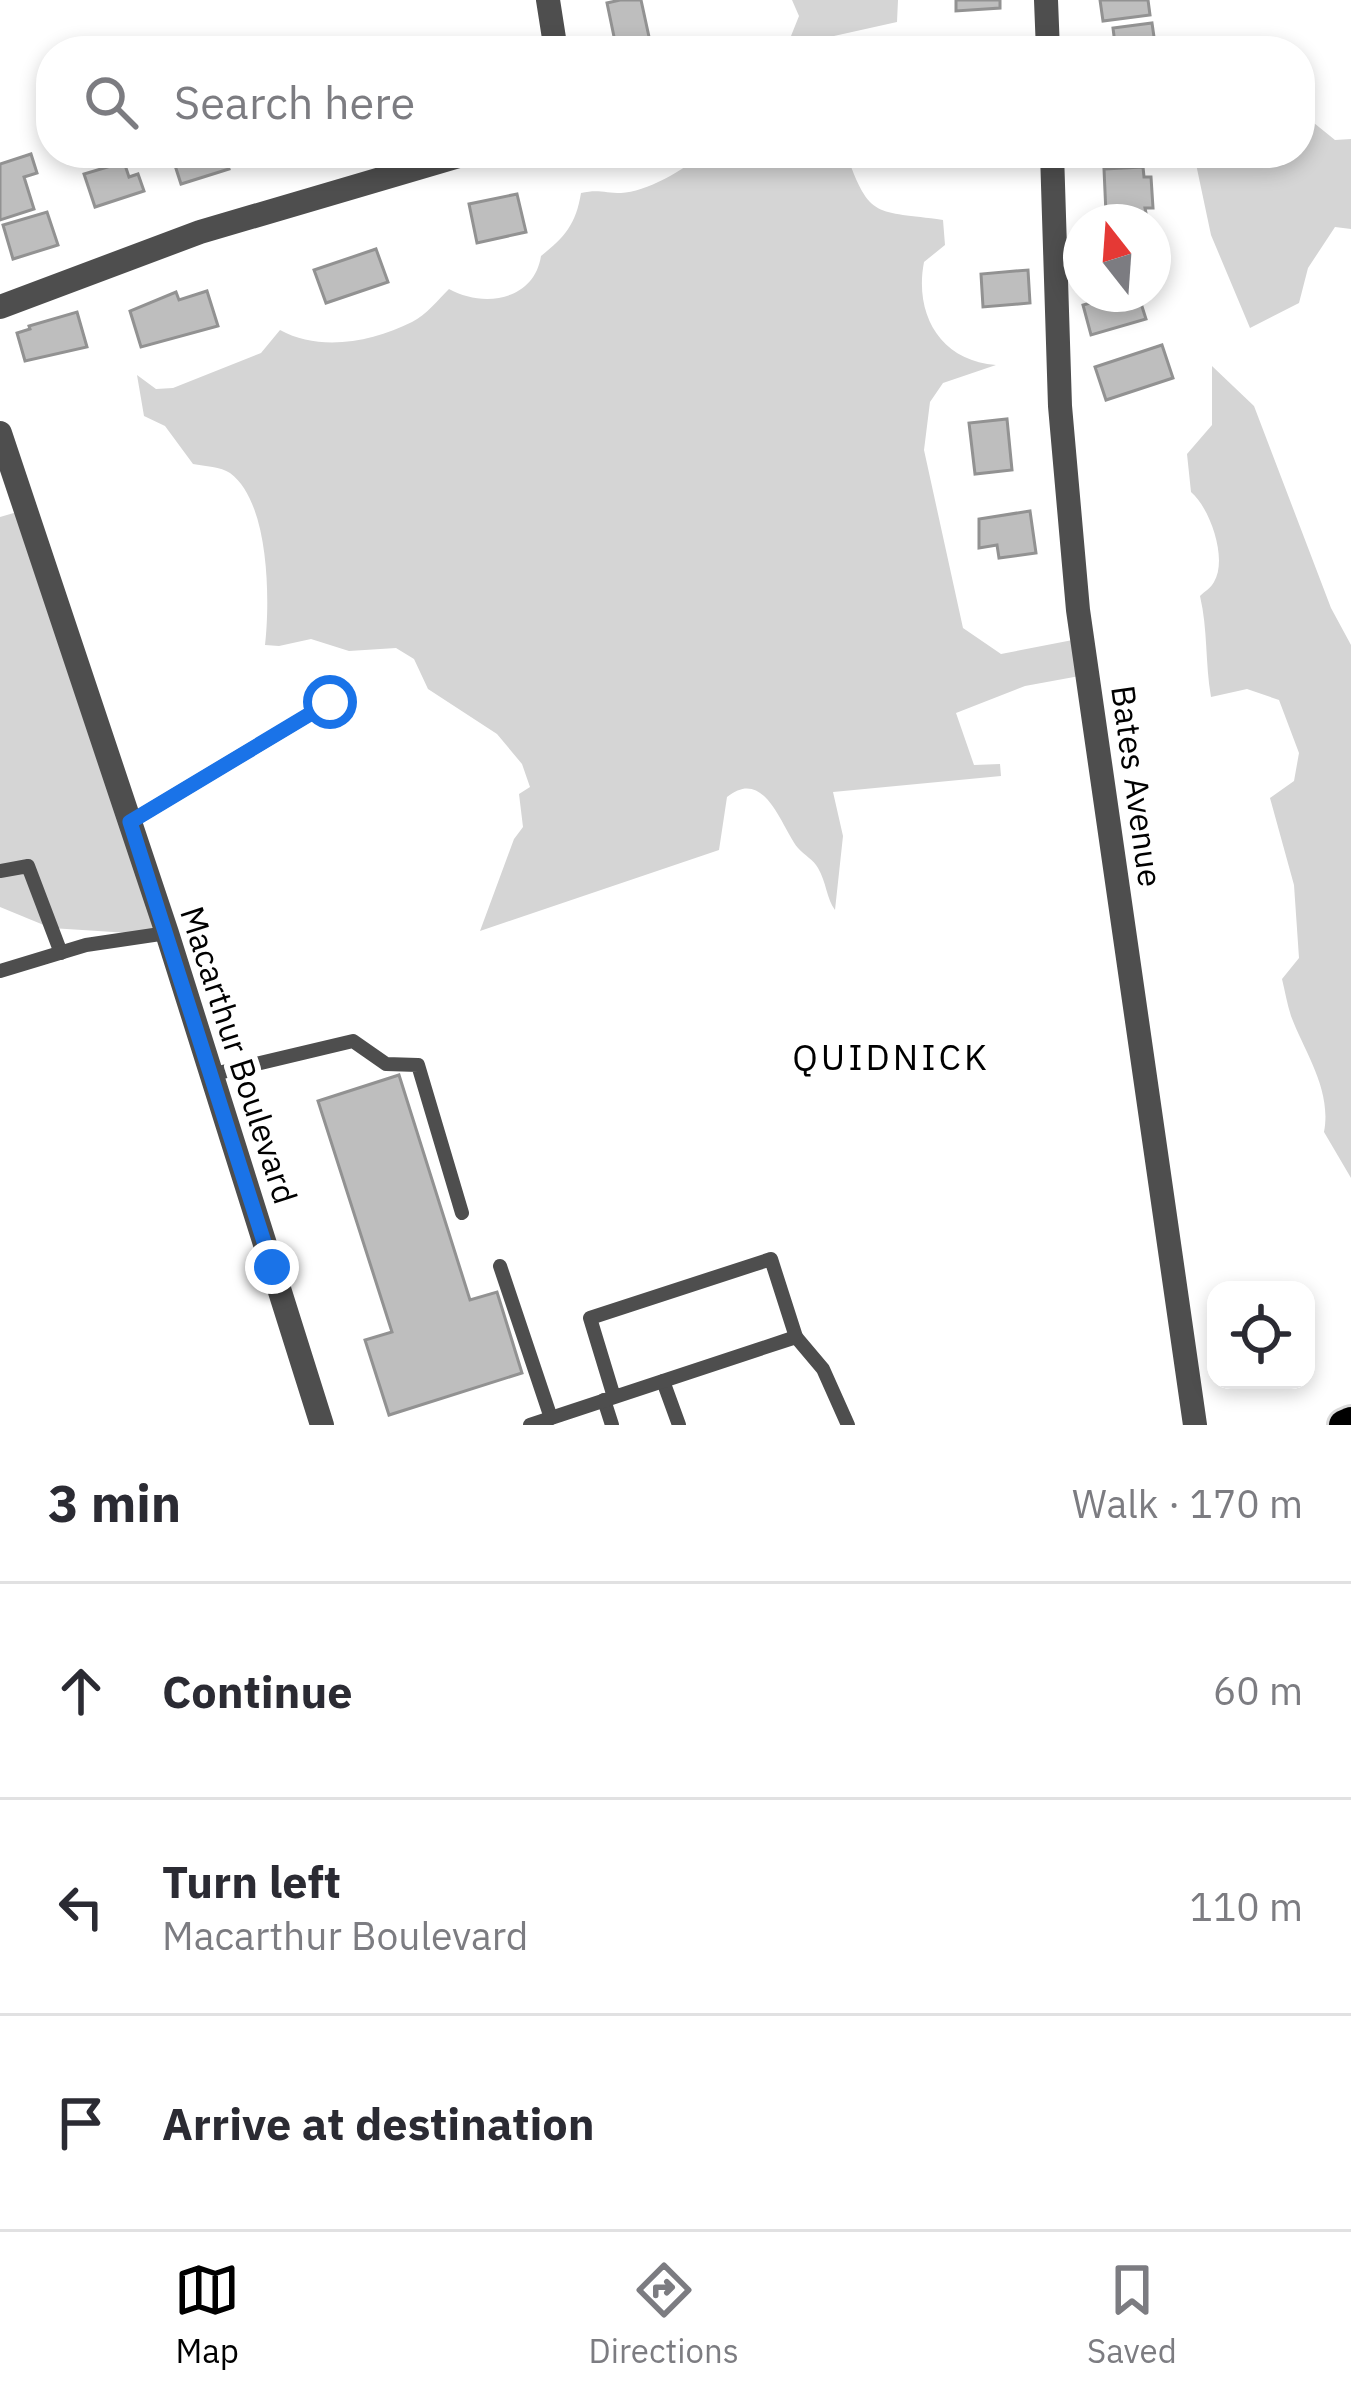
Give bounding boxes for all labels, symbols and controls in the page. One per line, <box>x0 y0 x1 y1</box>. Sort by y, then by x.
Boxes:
search box <box>36 36 1315 168</box>
icon: search <box>78 69 144 135</box>
text: Search here <box>174 73 415 131</box>
north arrow <box>1063 204 1171 312</box>
route start <box>303 675 357 729</box>
street label: Bates Avenue <box>1102 683 1173 889</box>
street label: Macarthur Boulevard <box>171 901 308 1209</box>
district label: QUIDNICK <box>792 1033 990 1080</box>
route end <box>245 1240 299 1294</box>
map controls <box>1207 1281 1315 1389</box>
button: locate <box>1207 1281 1315 1389</box>
text: 3 min <box>48 1470 181 1536</box>
text: Walk · 170 m <box>1072 1478 1303 1529</box>
icon: ahead <box>48 1658 114 1724</box>
text: Continue <box>162 1662 353 1720</box>
text: 60 m <box>1213 1665 1303 1716</box>
text: Turn left <box>162 1852 341 1910</box>
icon: left <box>48 1874 114 1940</box>
text: 110 m <box>1190 1881 1303 1932</box>
text: Macarthur Boulevard <box>162 1910 528 1961</box>
icon: arrive <box>48 2090 114 2156</box>
text: Arrive at destination <box>162 2094 595 2152</box>
tab: Map <box>174 2257 240 2372</box>
tab: Directions <box>589 2257 739 2372</box>
tab: Saved <box>1087 2257 1177 2372</box>

